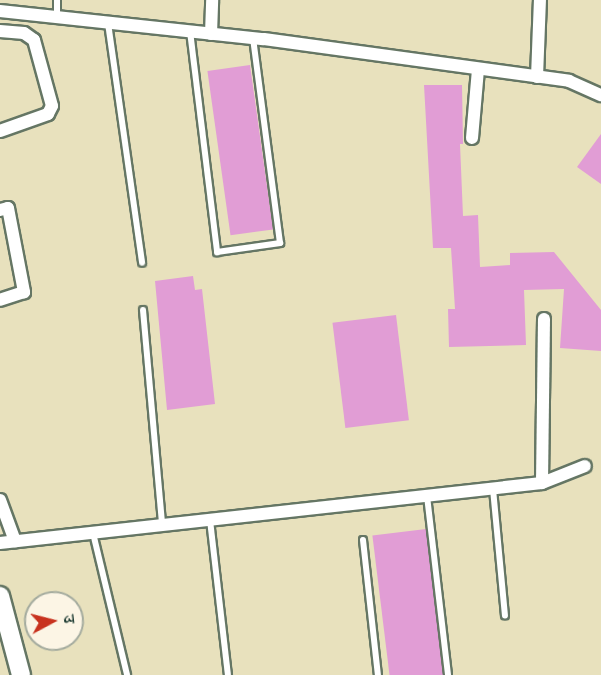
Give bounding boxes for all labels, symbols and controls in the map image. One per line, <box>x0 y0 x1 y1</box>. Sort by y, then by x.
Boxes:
north arrow <box>24 591 84 651</box>
text: उ <box>59 614 80 624</box>

